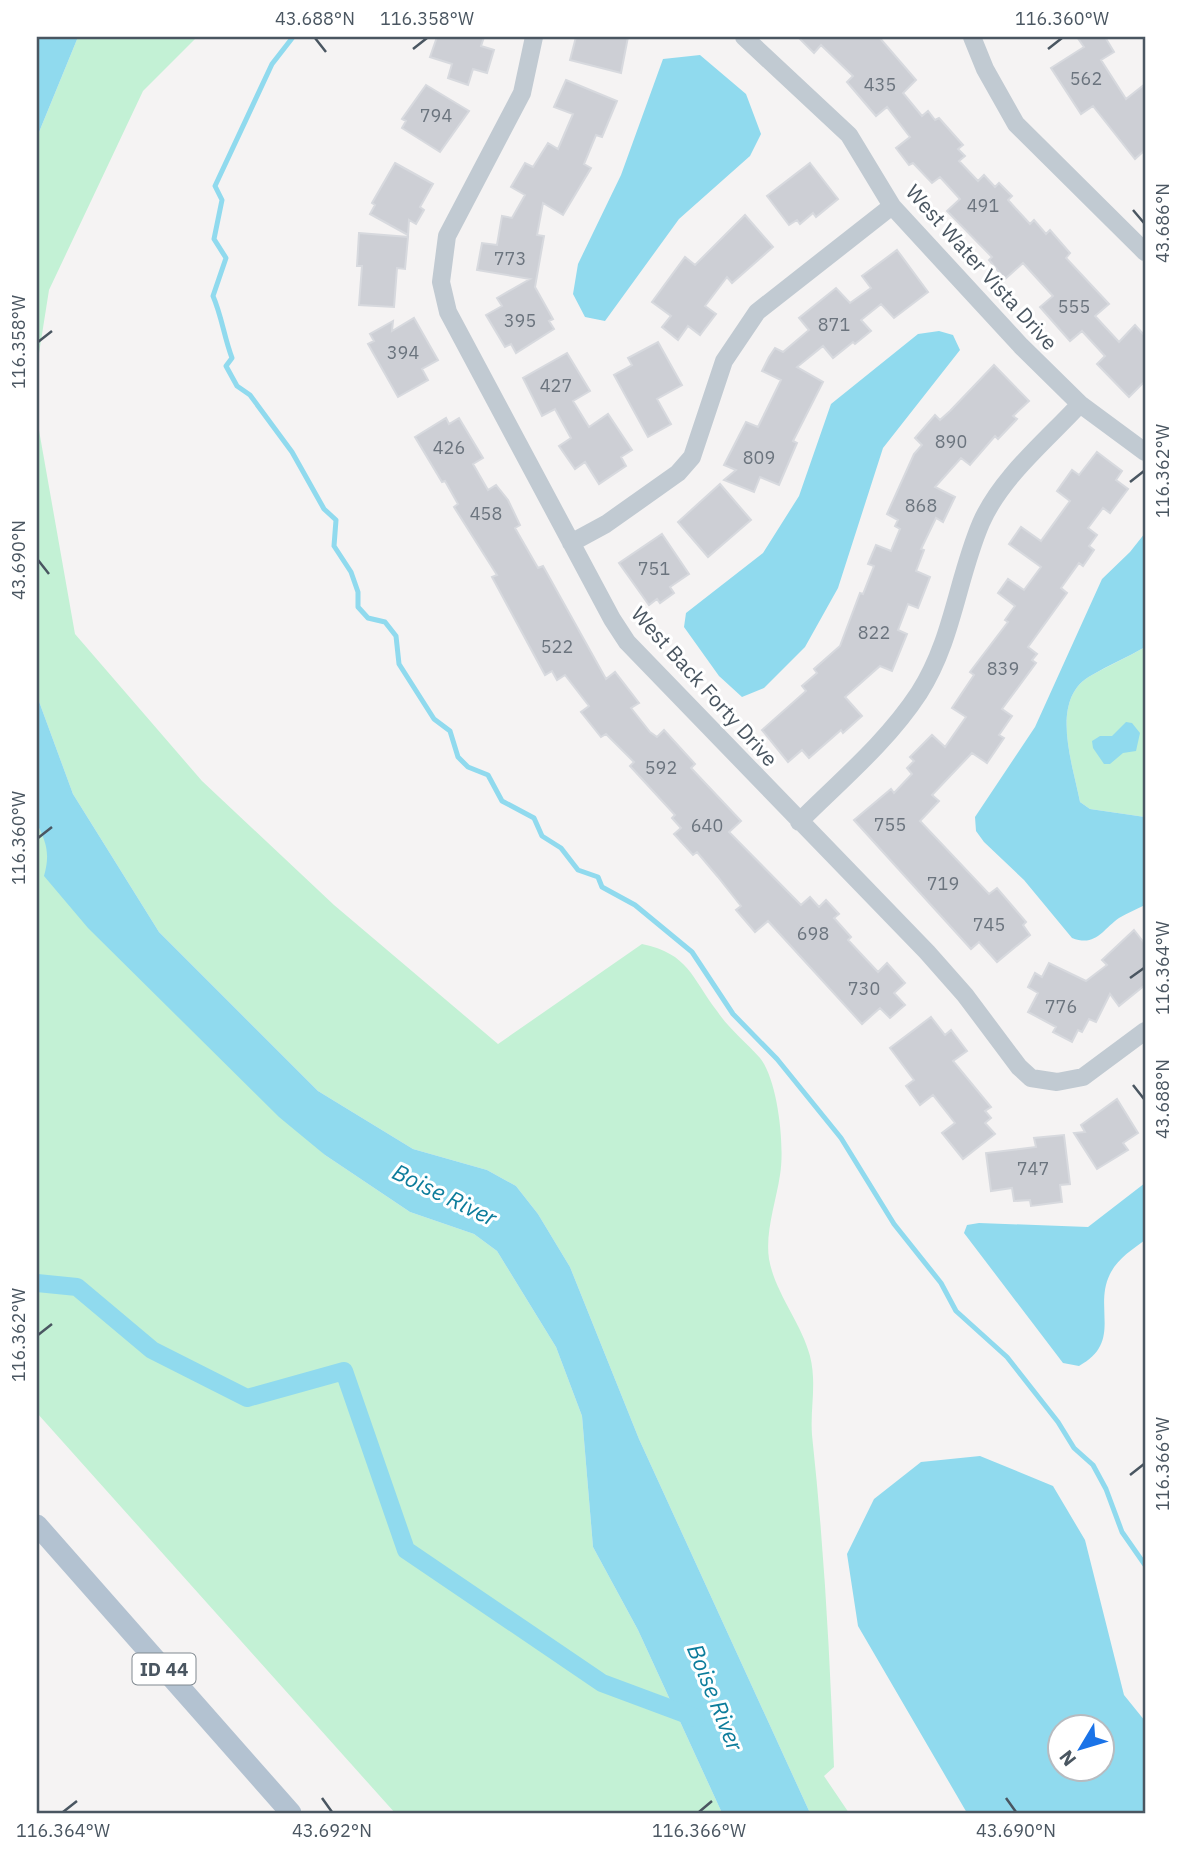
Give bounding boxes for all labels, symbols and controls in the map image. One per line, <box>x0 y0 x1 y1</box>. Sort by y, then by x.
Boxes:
text: 43.688°N <box>275 7 355 30</box>
text: 116.358°W <box>380 7 474 30</box>
text: 116.360°W <box>1015 7 1109 30</box>
house number: 562 <box>1070 67 1102 90</box>
house number: 435 <box>864 73 896 96</box>
house number: 794 <box>420 104 452 127</box>
street label: West Water Vista Drive <box>900 178 1064 356</box>
text: 43.686°N <box>1151 183 1174 263</box>
house number: 491 <box>967 194 999 217</box>
house number: 773 <box>494 247 526 270</box>
text: 116.358°W <box>7 295 30 389</box>
house number: 555 <box>1058 295 1090 318</box>
house number: 395 <box>504 309 536 332</box>
house number: 871 <box>818 313 850 336</box>
house number: 394 <box>387 341 419 364</box>
house number: 427 <box>540 374 572 397</box>
text: 116.362°W <box>1151 424 1174 518</box>
house number: 890 <box>935 430 967 453</box>
house number: 426 <box>433 436 465 459</box>
house number: 809 <box>743 446 775 469</box>
house number: 868 <box>905 494 937 517</box>
house number: 458 <box>470 502 502 525</box>
text: 43.690°N <box>7 520 30 600</box>
house number: 751 <box>638 557 670 580</box>
street label: West Back Forty Drive <box>626 600 784 772</box>
house number: 822 <box>858 621 890 644</box>
house number: 522 <box>541 635 573 658</box>
house number: 839 <box>987 657 1019 680</box>
house number: 592 <box>645 756 677 779</box>
text: 116.360°W <box>7 791 30 885</box>
house number: 755 <box>874 813 906 836</box>
house number: 640 <box>691 814 723 837</box>
house number: 719 <box>927 872 959 895</box>
house number: 745 <box>973 913 1005 936</box>
text: 116.364°W <box>1151 921 1174 1015</box>
house number: 698 <box>797 922 829 945</box>
house number: 730 <box>848 977 880 1000</box>
house number: 776 <box>1045 995 1077 1018</box>
text: 43.688°N <box>1151 1059 1174 1139</box>
water label: Boise River <box>388 1156 503 1232</box>
house number: 747 <box>1017 1157 1049 1180</box>
text: 116.362°W <box>7 1288 30 1382</box>
text: 116.366°W <box>1151 1417 1174 1511</box>
water label: Boise River <box>681 1639 751 1755</box>
road number: ID 44 <box>132 1653 196 1684</box>
north arrow <box>1046 1714 1116 1784</box>
text: N <box>1054 1746 1081 1771</box>
text: 116.364°W <box>16 1819 110 1842</box>
text: 43.692°N <box>292 1819 372 1842</box>
text: 116.366°W <box>652 1819 746 1842</box>
text: 43.690°N <box>976 1819 1056 1842</box>

